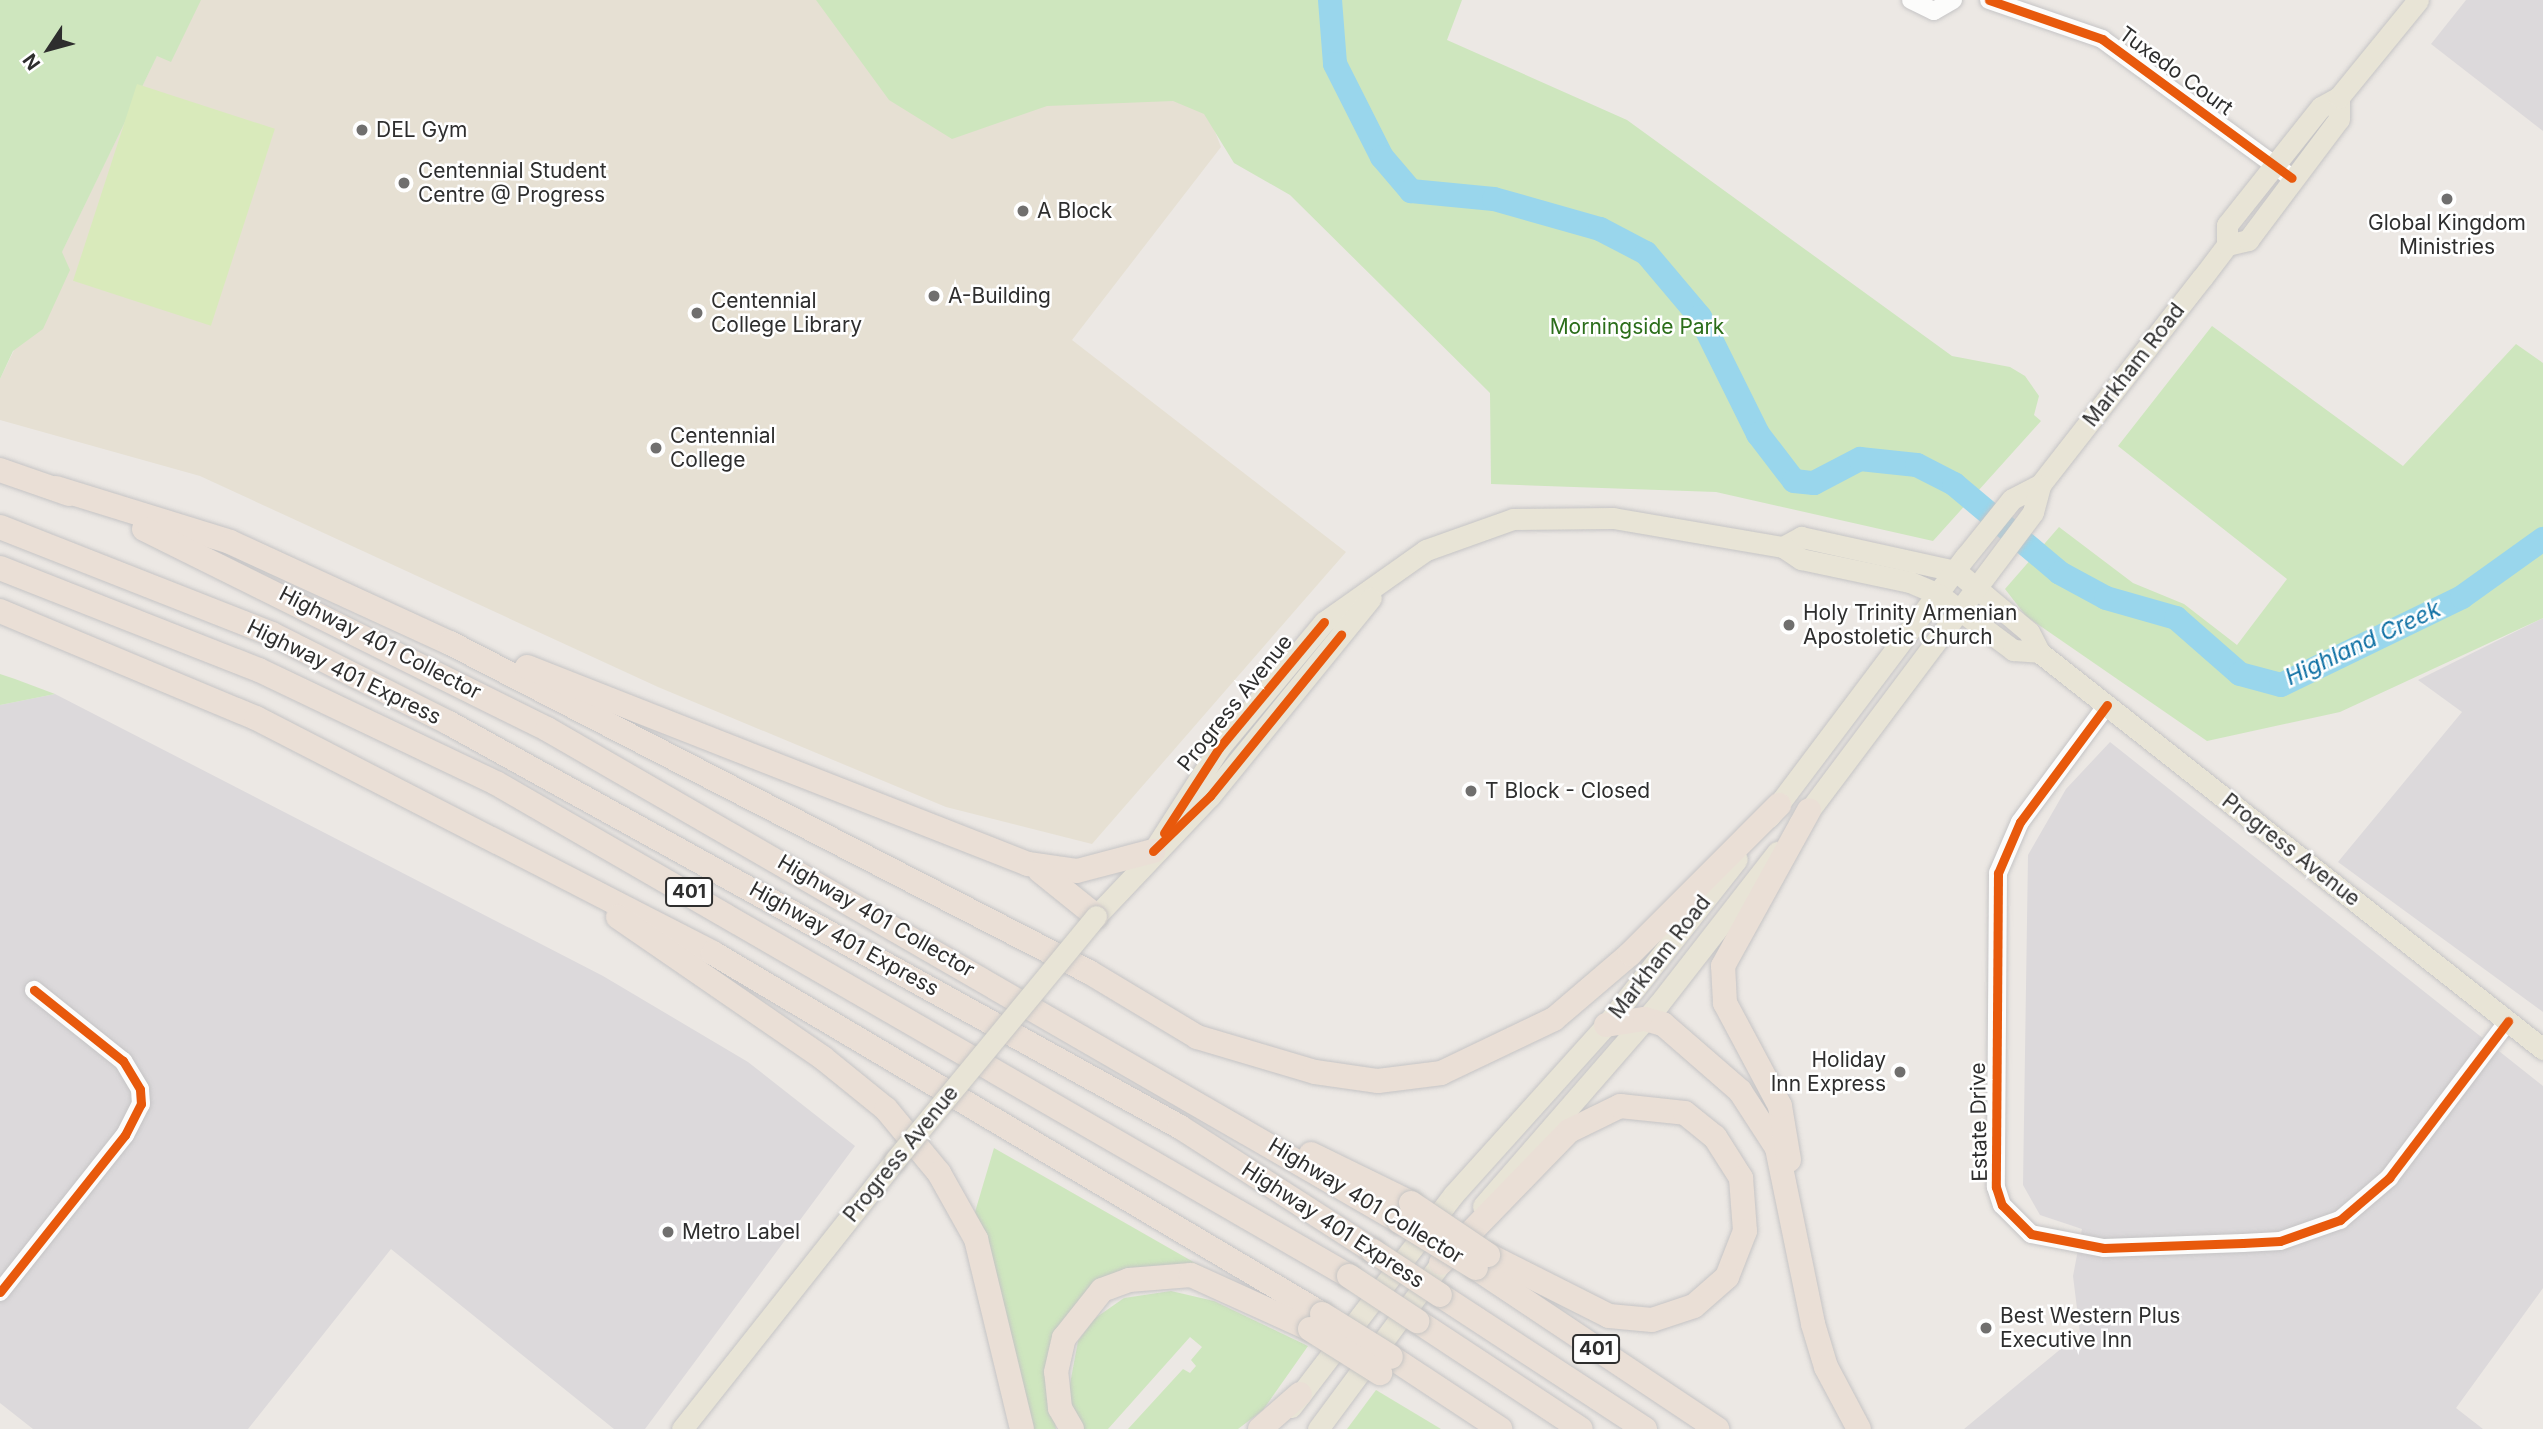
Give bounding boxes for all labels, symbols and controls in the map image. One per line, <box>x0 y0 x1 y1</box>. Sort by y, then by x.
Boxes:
north arrow <box>14 14 84 84</box>
street label: Tuxedo Court <box>2114 21 2238 121</box>
text: N <box>18 49 45 74</box>
place label: DEL Gym <box>376 117 467 143</box>
marker: DEL Gym <box>354 122 370 138</box>
place label: Centennial Student Centre @ Progress <box>418 158 607 208</box>
marker: Centennial Student Centre @ Progress <box>396 175 412 191</box>
marker: Global Kingdom Ministries <box>2439 191 2455 207</box>
place label: A Block <box>1037 198 1112 224</box>
marker: A Block <box>1015 203 1031 219</box>
place label: Global Kingdom Ministries <box>2368 210 2526 260</box>
place label: A-Building <box>948 283 1051 309</box>
place label: Centennial College Library <box>711 288 862 338</box>
marker: A-Building <box>926 288 942 304</box>
street label: Markham Road <box>2078 298 2190 432</box>
marker: Centennial College Library <box>689 305 705 321</box>
park label: Morningside Park <box>1550 314 1724 340</box>
place label: Centennial College <box>670 423 776 473</box>
marker: Centennial College <box>648 440 664 456</box>
street label: Highway 401 Collector <box>275 581 485 705</box>
water label: Highland Creek <box>2281 595 2445 691</box>
place label: Holy Trinity Armenian Apostoletic Church <box>1803 600 2017 650</box>
street label: Highway 401 Express <box>243 614 445 730</box>
marker: Holy Trinity Armenian Apostoletic Church <box>1781 617 1797 633</box>
street label: Progress Avenue <box>1172 630 1298 776</box>
place label: T Block - Closed <box>1485 778 1650 804</box>
marker: T Block - Closed <box>1463 783 1479 799</box>
street label: Progress Avenue <box>2217 788 2365 912</box>
street label: Highway 401 Collector <box>773 849 979 983</box>
road number: 401 <box>664 876 714 908</box>
street label: Highway 401 Express <box>745 876 943 1002</box>
street label: Markham Road <box>1604 890 1716 1024</box>
place label: Holiday Inn Express <box>1771 1047 1886 1097</box>
street label: Estate Drive <box>1965 1062 1993 1182</box>
marker: Holiday Inn Express <box>1892 1064 1908 1080</box>
street label: Progress Avenue <box>838 1081 964 1227</box>
street label: Highway 401 Collector <box>1264 1133 1468 1269</box>
street label: Highway 401 Express <box>1237 1157 1429 1293</box>
place label: Metro Label <box>682 1219 800 1245</box>
marker: Metro Label <box>660 1224 676 1240</box>
place label: Best Western Plus Executive Inn <box>2000 1303 2180 1353</box>
marker: Best Western Plus Executive Inn <box>1978 1320 1994 1336</box>
road number: 401 <box>1572 1334 1620 1364</box>

